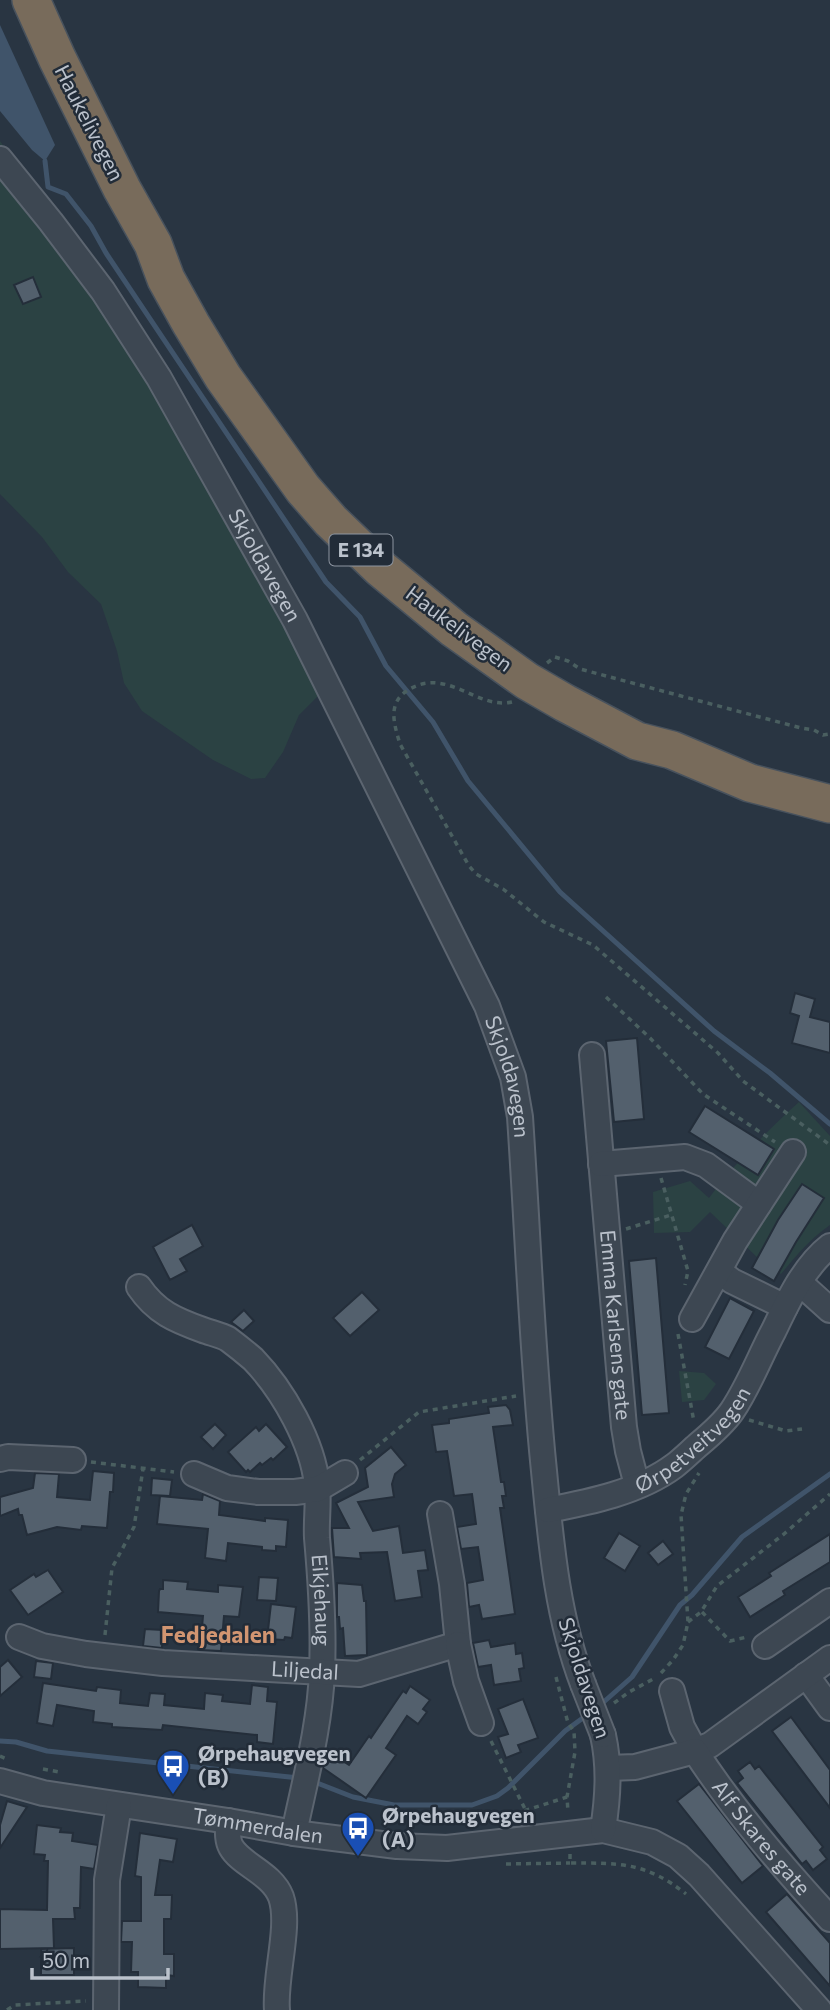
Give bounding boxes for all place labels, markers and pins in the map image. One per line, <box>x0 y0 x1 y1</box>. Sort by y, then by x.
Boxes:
place label: Ørpehaugvegen (B) <box>198 1740 351 1789</box>
bus stop icon: Ørpehaugvegen (B) <box>154 1747 192 1796</box>
place label: Ørpehaugvegen (A) <box>382 1802 535 1851</box>
bus stop icon: Ørpehaugvegen (A) <box>339 1809 377 1858</box>

